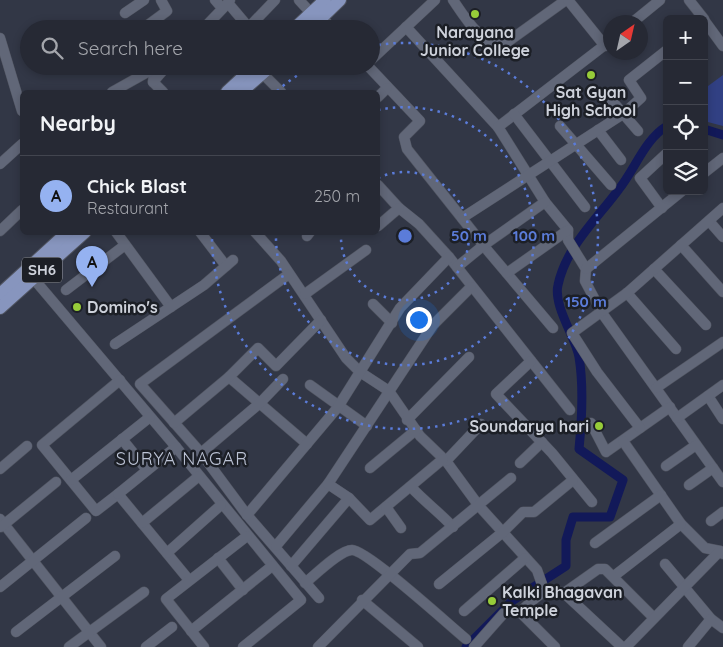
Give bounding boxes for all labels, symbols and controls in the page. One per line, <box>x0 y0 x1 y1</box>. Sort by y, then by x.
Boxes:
marker: Narayana Junior College <box>469 8 481 20</box>
north arrow <box>603 15 648 60</box>
map controls <box>663 15 708 195</box>
button: + <box>663 15 708 60</box>
search box <box>20 20 380 75</box>
place label: Narayana Junior College <box>420 22 530 60</box>
icon: search <box>38 34 66 62</box>
text: Search here <box>78 36 183 60</box>
button: − <box>663 60 708 105</box>
marker: Sat Gyan High School <box>585 69 597 81</box>
place label: Sat Gyan High School <box>546 82 636 120</box>
button: locate <box>663 105 708 150</box>
text: Nearby <box>40 110 116 136</box>
button: layers <box>663 150 708 195</box>
text: Chick Blast <box>87 174 187 198</box>
text: A <box>51 186 61 206</box>
text: 250 m <box>314 186 360 206</box>
text: Restaurant <box>87 198 169 218</box>
text: 50 m <box>451 226 487 245</box>
text: 100 m <box>513 226 555 245</box>
centre of rings <box>396 227 414 245</box>
pin: A <box>76 246 108 287</box>
road number: SH6 <box>22 258 62 282</box>
text: 150 m <box>565 292 607 311</box>
place label: Domino's <box>87 297 158 317</box>
marker: Domino's <box>71 301 83 313</box>
your location <box>406 307 432 333</box>
place label: Soundarya hari <box>469 416 589 436</box>
marker: Soundarya hari <box>593 420 605 432</box>
district label: SURYA NAGAR <box>116 447 248 470</box>
place label: Kalki Bhagavan Temple <box>502 582 623 620</box>
marker: Kalki Bhagavan Temple <box>486 595 498 607</box>

